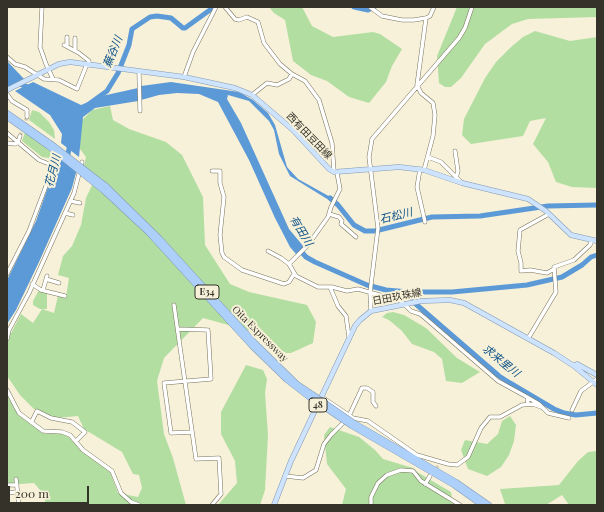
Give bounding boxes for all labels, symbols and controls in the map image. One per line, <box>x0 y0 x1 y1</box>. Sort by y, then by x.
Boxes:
water label: 蕪谷川 <box>101 34 125 70</box>
street label: 西有田豆田線 <box>284 110 334 162</box>
water label: 花月川 <box>43 153 63 189</box>
water label: 石松川 <box>378 206 414 226</box>
water label: 有田川 <box>287 213 315 249</box>
road number: E34 <box>195 285 219 299</box>
street label: 日田玖珠線 <box>371 286 423 308</box>
street label: Oita Expressway <box>229 303 291 365</box>
water label: 求来里川 <box>480 342 522 380</box>
road number: 48 <box>309 398 327 412</box>
scale bar <box>10 478 91 504</box>
text: 200 m <box>15 485 49 501</box>

